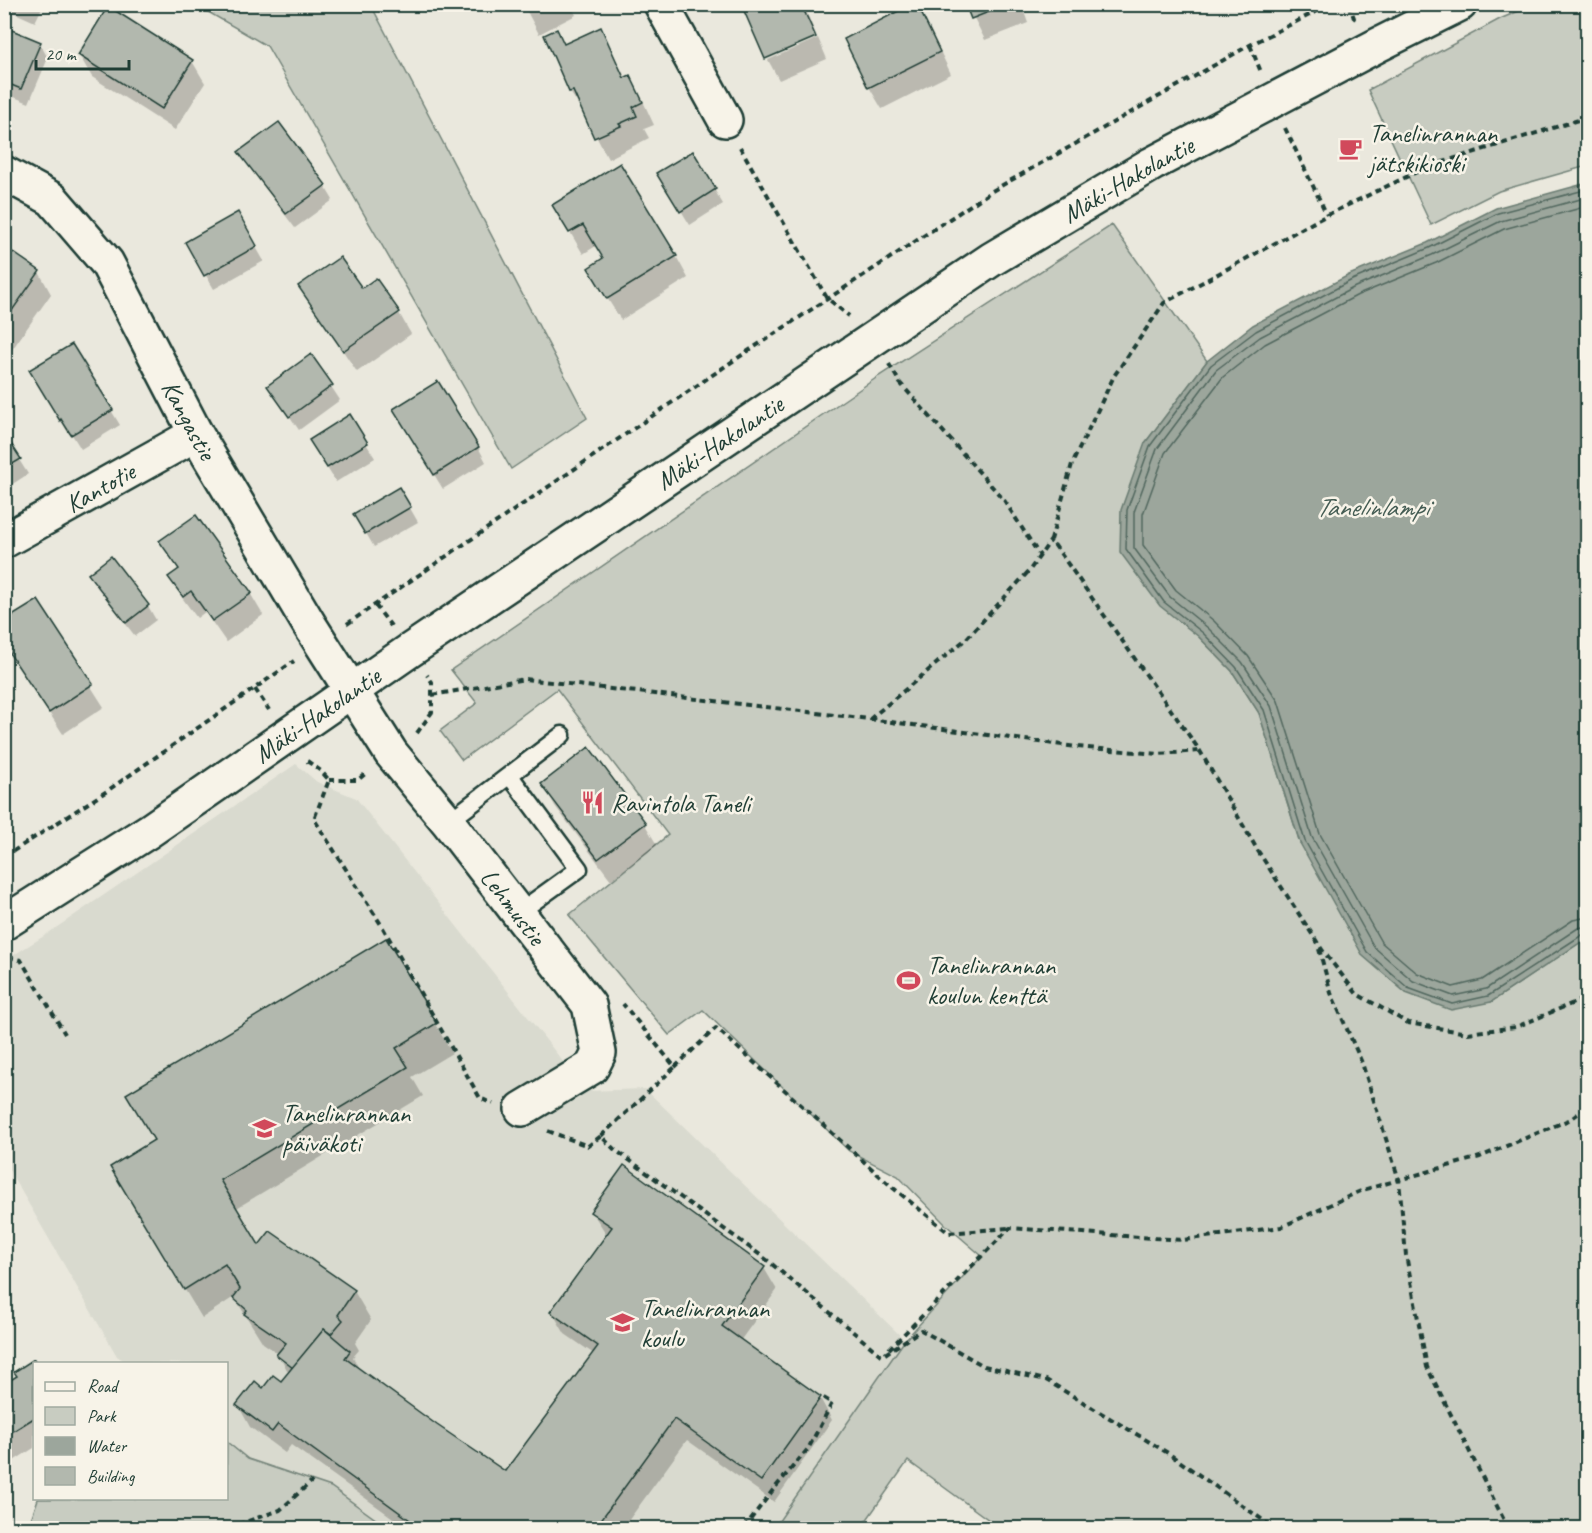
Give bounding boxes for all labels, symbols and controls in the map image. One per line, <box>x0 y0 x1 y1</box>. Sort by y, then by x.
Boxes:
scale bar <box>36 33 129 71</box>
text: 20 m <box>45 43 78 65</box>
place label: Tanelinrannan jätskikioski <box>1366 117 1498 180</box>
street label: Mäki-Hakolantie <box>1056 128 1201 230</box>
cafe icon: Tanelinrannan jätskikioski <box>1338 135 1364 161</box>
street label: Kangastie <box>154 374 225 468</box>
street label: Mäki-Hakolantie <box>649 387 791 497</box>
street label: Kantotie <box>59 454 143 520</box>
water label: Tanelinlampi <box>1316 490 1434 524</box>
street label: Mäki-Hakolantie <box>247 659 388 770</box>
place label: Ravintola Taneli <box>611 787 753 820</box>
restaurant icon: Ravintola Taneli <box>580 790 606 816</box>
street label: Lehmustie <box>473 862 555 954</box>
place label: Tanelinrannan koulun kenttä <box>927 949 1056 1012</box>
sports icon: Tanelinrannan koulun kenttä <box>896 967 922 993</box>
place label: Tanelinrannan päiväkoti <box>282 1097 411 1160</box>
school or university icon: Tanelinrannan päiväkoti <box>251 1115 277 1141</box>
place label: Tanelinrannan koulu <box>641 1292 770 1355</box>
school or university icon: Tanelinrannan koulu <box>610 1310 636 1336</box>
legend <box>33 1362 228 1500</box>
text: Road <box>87 1375 120 1397</box>
text: Park <box>87 1405 117 1427</box>
text: Water <box>87 1435 128 1457</box>
text: Building <box>87 1465 136 1487</box>

